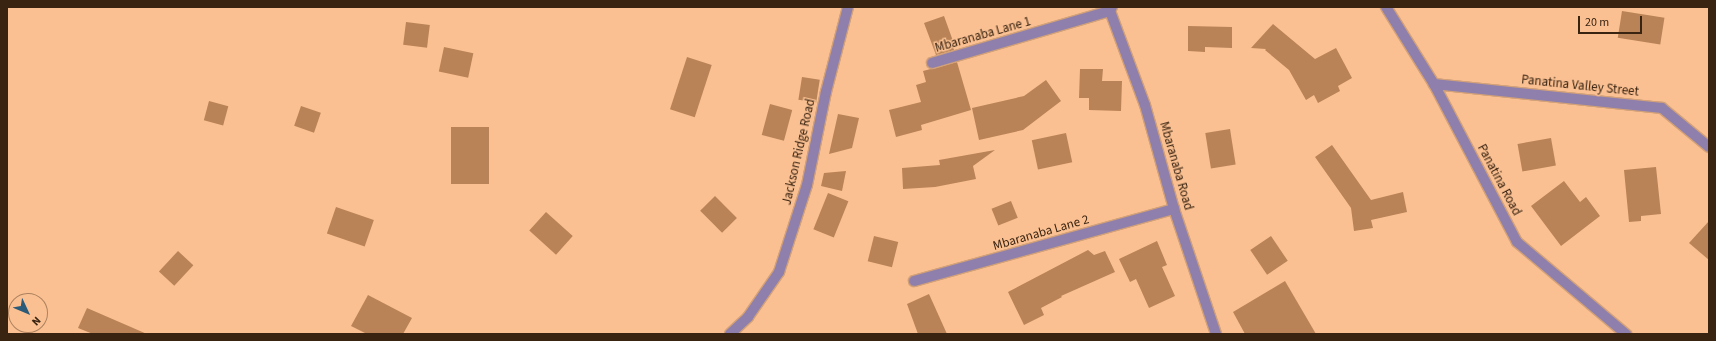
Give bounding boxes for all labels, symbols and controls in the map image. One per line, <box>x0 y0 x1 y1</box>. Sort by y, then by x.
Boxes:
scale bar <box>1580 8 1644 34</box>
street label: Mbaranaba Lane 1 <box>933 14 1033 56</box>
text: 20 m <box>1585 14 1609 31</box>
street label: Panatina Valley Street <box>1520 72 1640 100</box>
street label: Jackson Ridge Road <box>779 97 819 207</box>
street label: Mbaranaba Road <box>1156 120 1196 212</box>
street label: Panatina Road <box>1474 142 1524 218</box>
street label: Mbaranaba Lane 2 <box>991 212 1091 254</box>
north arrow <box>8 293 48 333</box>
text: N <box>28 313 44 329</box>

